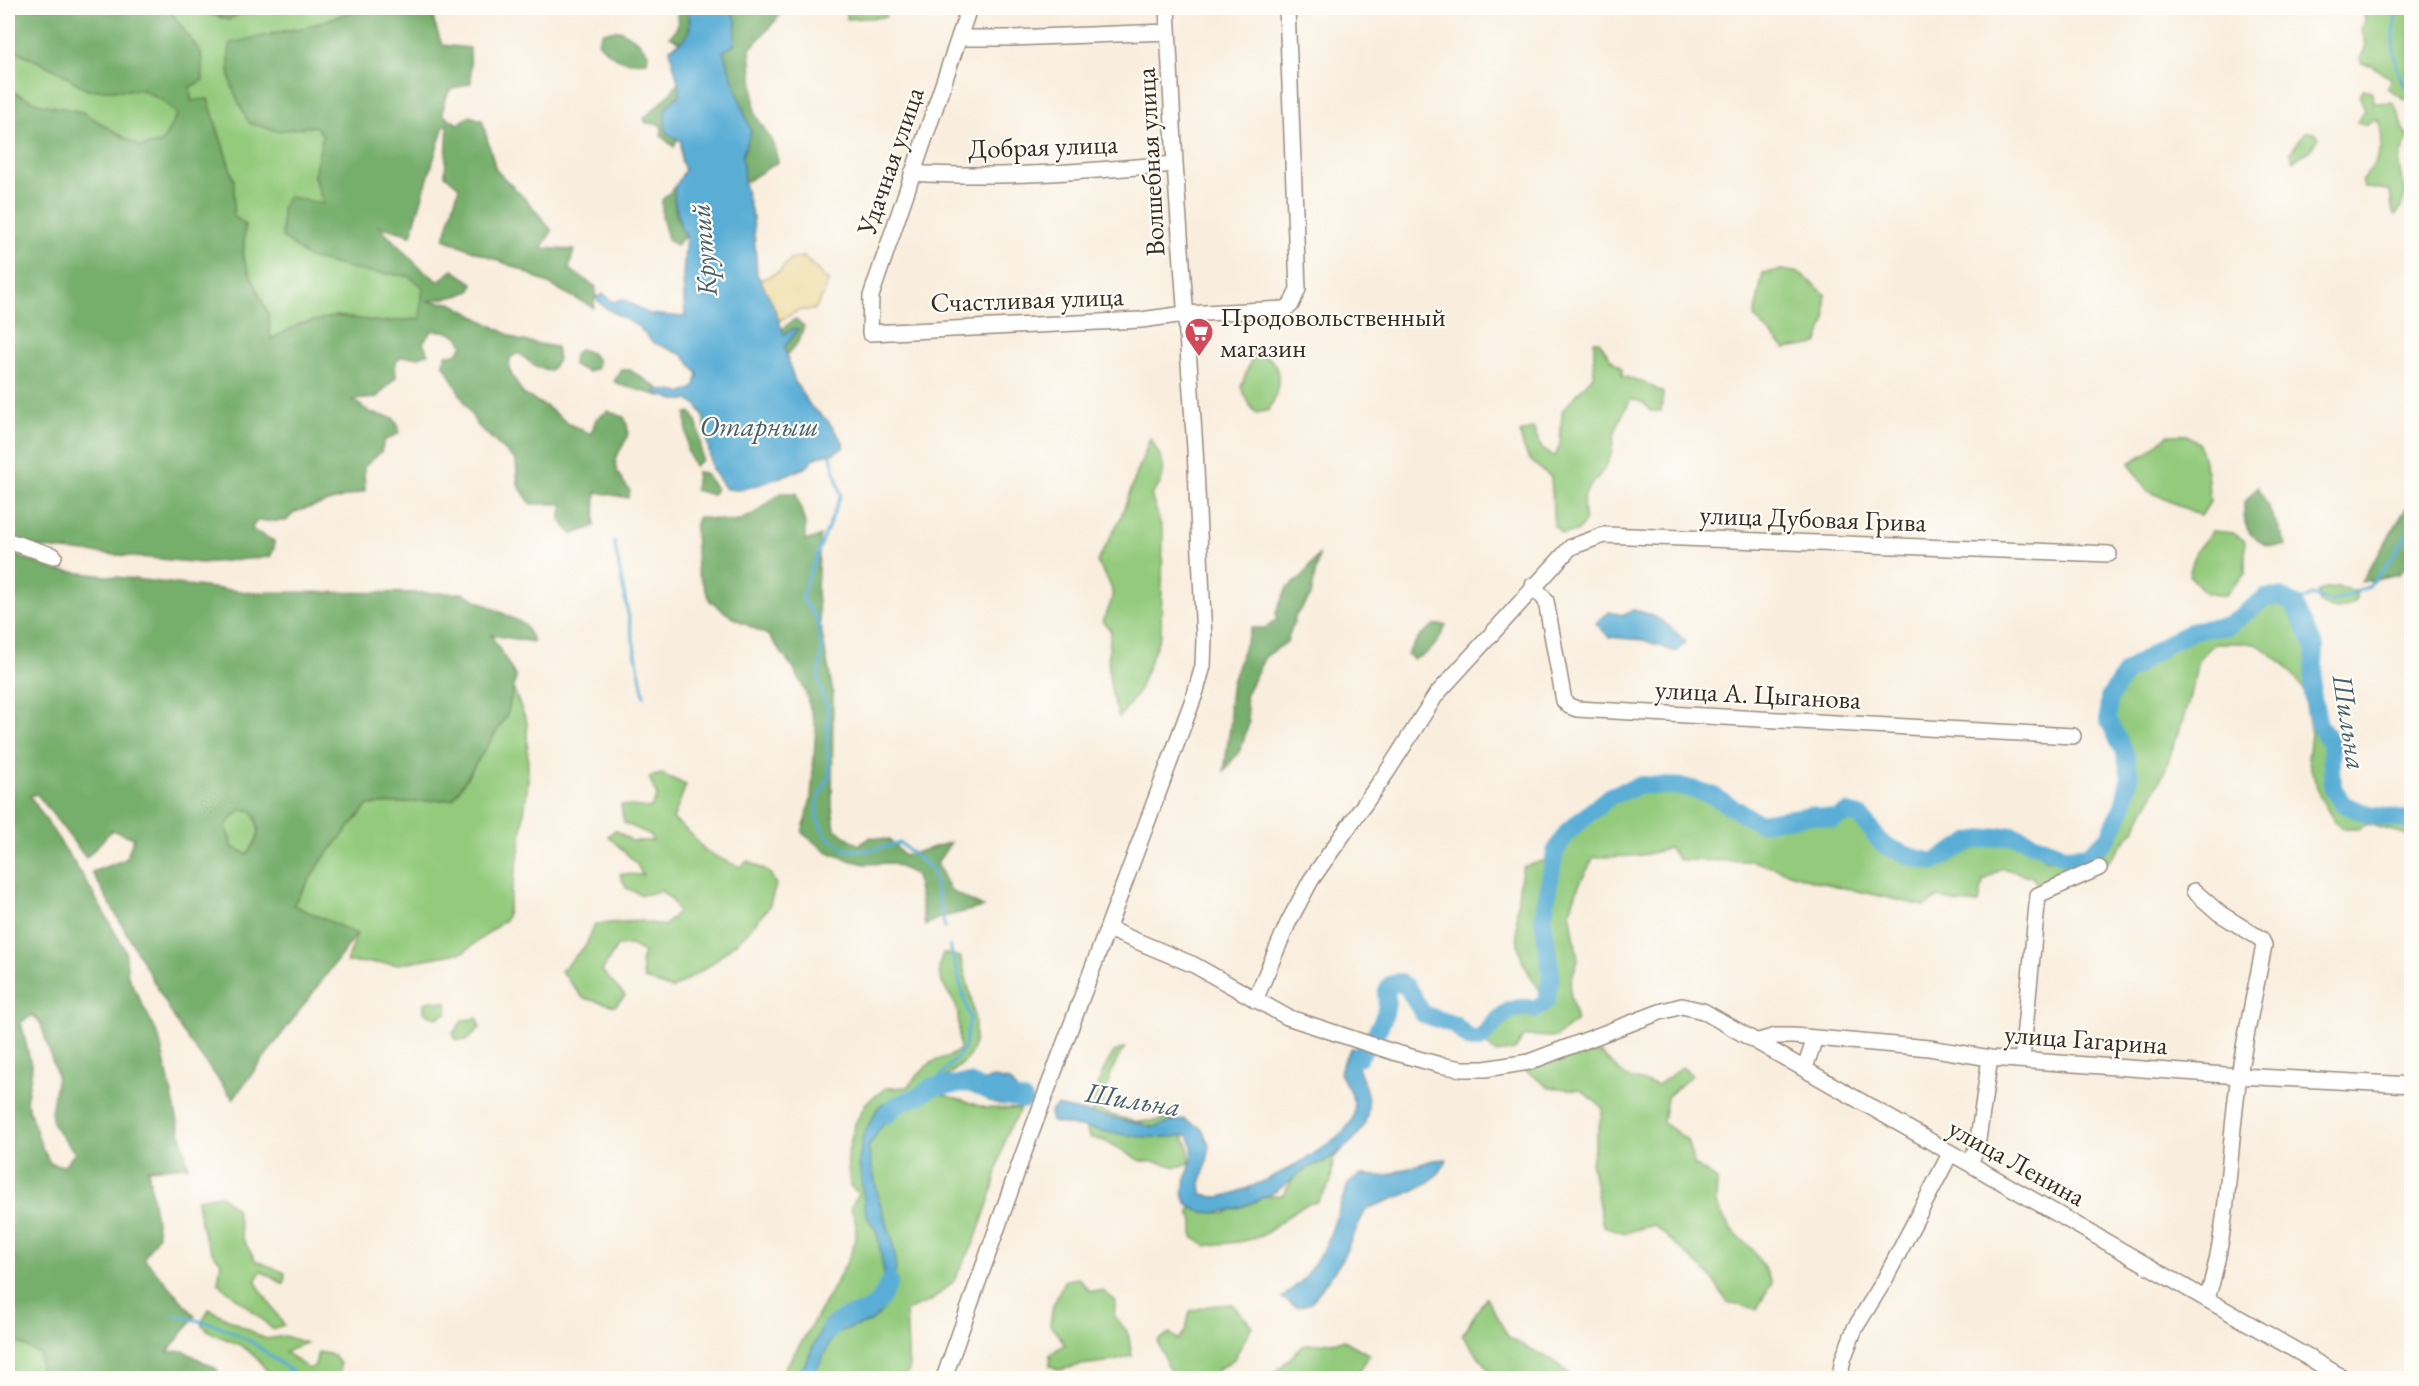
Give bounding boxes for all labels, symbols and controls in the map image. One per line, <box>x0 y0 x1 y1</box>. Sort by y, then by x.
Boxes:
street label: Волшебная улица <box>1128 67 1172 257</box>
street label: Удачная улица <box>848 82 932 241</box>
street label: Добрая улица <box>967 126 1119 166</box>
water label: Крутий <box>681 202 725 299</box>
street label: Счастливая улица <box>930 278 1124 320</box>
place label: Продовольственный магазин <box>1220 299 1446 365</box>
supermarket icon: Продовольственный магазин <box>1183 316 1215 358</box>
water label: Отарныш <box>699 408 819 444</box>
street label: улица Дубовая Грива <box>1699 497 1927 539</box>
street label: улица А. Цыганова <box>1654 671 1862 717</box>
water label: Шильна <box>2325 671 2375 772</box>
street label: улица Гагарина <box>2003 1016 2169 1062</box>
water label: Шильна <box>1082 1074 1183 1124</box>
street label: улица Ленина <box>1942 1110 2092 1214</box>

